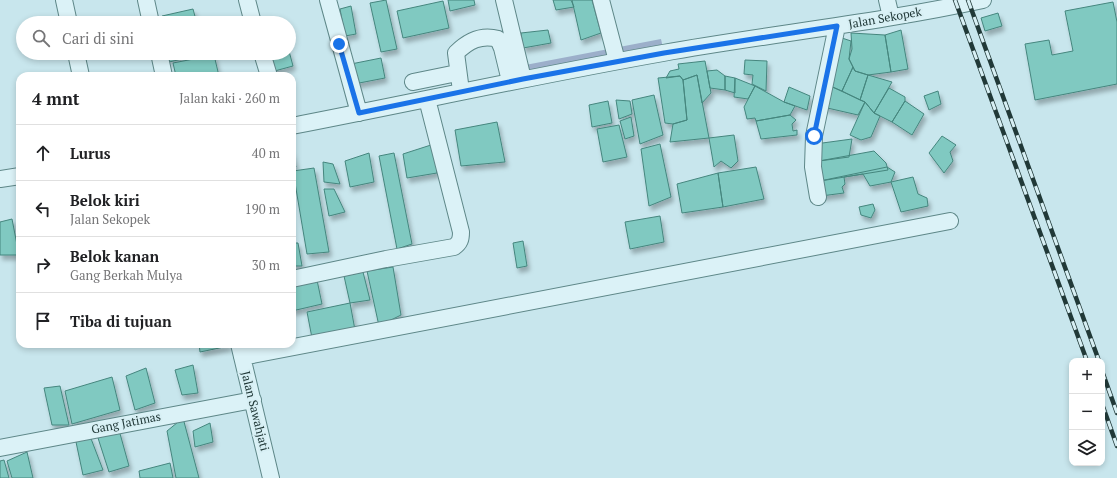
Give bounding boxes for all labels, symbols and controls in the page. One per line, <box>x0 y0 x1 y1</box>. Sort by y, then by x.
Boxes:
street label: Jalan Sekopek <box>847 4 923 31</box>
search box <box>16 16 296 60</box>
icon: search <box>30 27 52 49</box>
text: Cari di sini <box>62 28 134 48</box>
route end <box>330 35 348 53</box>
text: 4 mnt <box>32 87 80 110</box>
text: Jalan kaki · 260 m <box>179 89 280 107</box>
route start <box>805 127 823 145</box>
icon: ahead <box>32 142 54 164</box>
text: Lurus <box>70 143 111 163</box>
text: 40 m <box>252 144 280 162</box>
text: Belok kiri <box>70 190 140 210</box>
icon: left <box>32 198 54 220</box>
text: 190 m <box>245 200 280 218</box>
text: Jalan Sekopek <box>70 210 150 228</box>
text: Belok kanan <box>70 246 159 266</box>
icon: right <box>32 254 54 276</box>
text: 30 m <box>252 256 280 274</box>
text: Gang Berkah Mulya <box>70 266 183 284</box>
icon: arrive <box>32 310 54 332</box>
text: Tiba di tujuan <box>70 311 172 331</box>
map controls <box>1069 358 1105 466</box>
button: + <box>1069 358 1105 394</box>
street label: Jalan Sawahjati <box>238 369 273 453</box>
button: − <box>1069 394 1105 430</box>
street label: Gang Jatimas <box>90 408 162 437</box>
button: layers <box>1069 430 1105 466</box>

